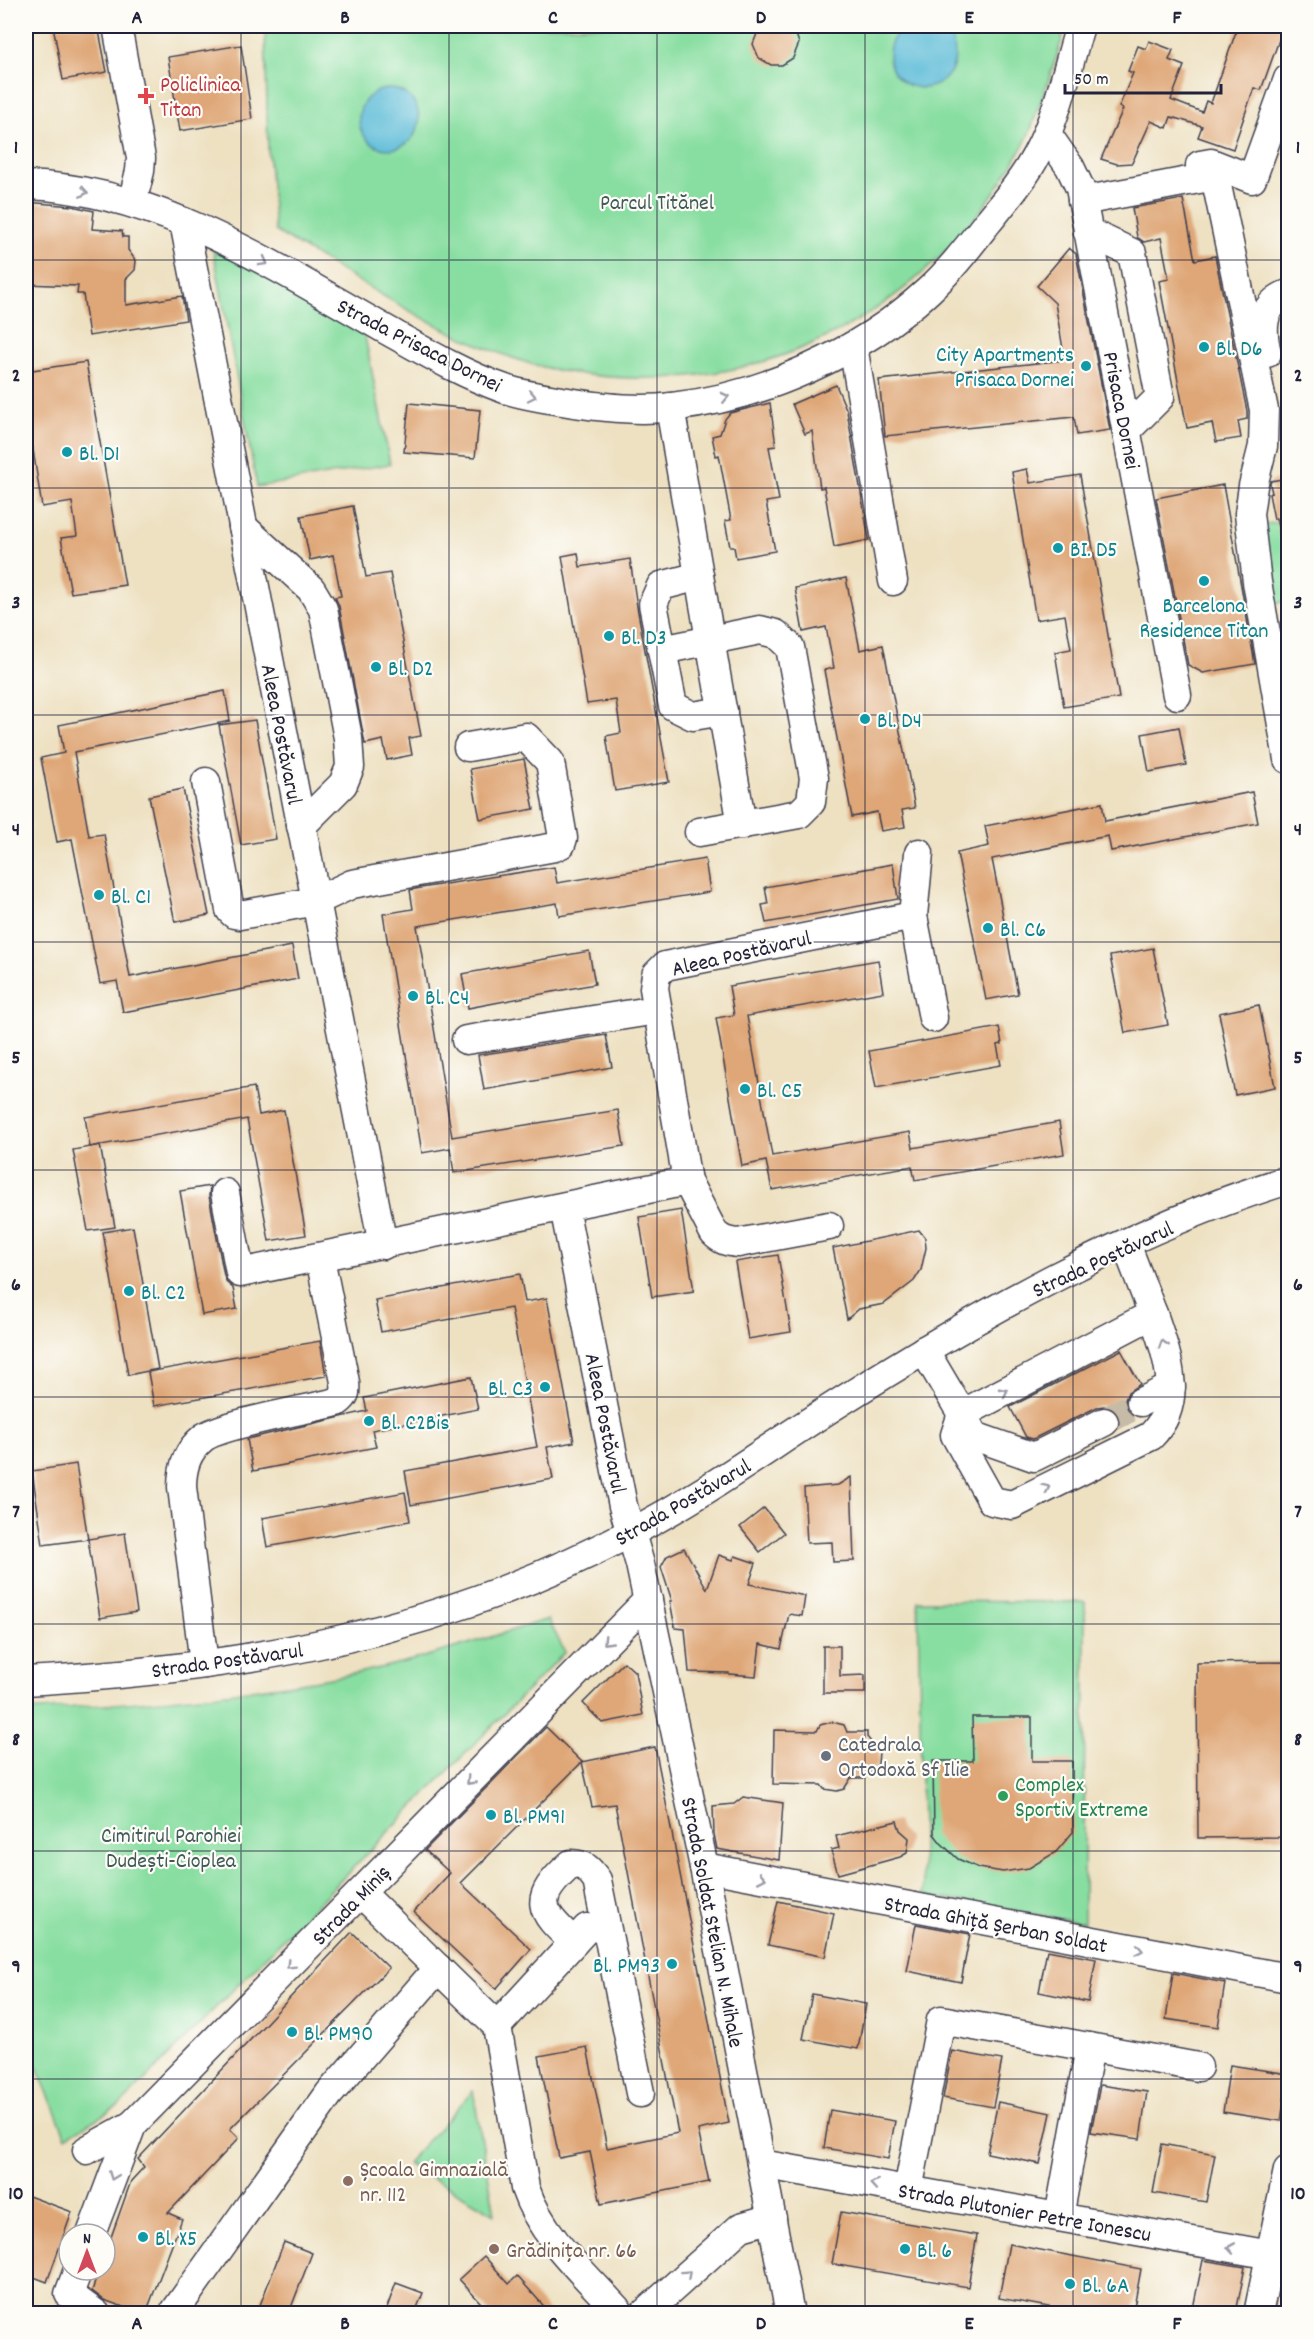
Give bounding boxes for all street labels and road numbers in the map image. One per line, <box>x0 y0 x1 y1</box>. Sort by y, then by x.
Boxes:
street label: Strada Prisaca Dornei <box>331 292 506 402</box>
street label: Prisaca Dornei <box>1093 349 1146 472</box>
street label: Aleea Postăvarul <box>251 662 308 808</box>
street label: Aleea Postăvarul <box>669 924 815 987</box>
street label: Strada Postăvarul <box>1028 1215 1179 1307</box>
street label: Aleea Postăvarul <box>575 1351 632 1497</box>
street label: Strada Postăvarul <box>610 1452 758 1556</box>
street label: Strada Postăvarul <box>150 1637 305 1688</box>
street label: Strada Soldat Stelian N. Mihale <box>671 1795 750 2051</box>
street label: Strada Miniș <box>306 1859 399 1954</box>
street label: Strada Ghiță Șerban Soldat <box>881 1890 1110 1963</box>
street label: Strada Plutonier Petre Ionescu <box>895 2177 1153 2252</box>

